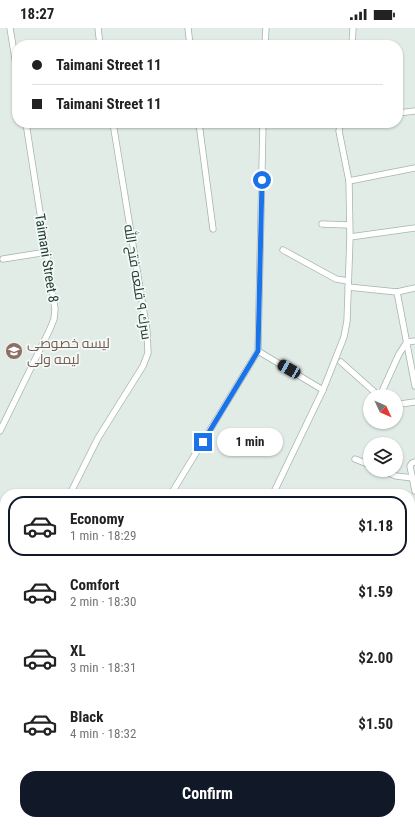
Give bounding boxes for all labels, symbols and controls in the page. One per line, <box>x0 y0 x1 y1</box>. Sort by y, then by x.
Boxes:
text: 18:27 <box>20 5 54 23</box>
text: Taimani Street 11 <box>56 56 162 74</box>
text: Taimani Street 11 <box>56 95 162 113</box>
route start <box>253 171 271 189</box>
street label: Taimani Street 8 <box>32 212 62 304</box>
street label: سرك ٩ قلعه فتح الله <box>120 223 156 341</box>
place label: لیسه خصوصی لیمه ولی <box>27 335 110 367</box>
school or university icon: لیسه خصوصی لیمه ولی <box>4 341 24 361</box>
car <box>276 358 302 380</box>
north arrow <box>363 389 403 429</box>
map controls <box>363 389 403 477</box>
callout: 1 min <box>217 428 283 456</box>
route end <box>194 433 212 451</box>
text: 1 min <box>236 434 264 449</box>
button: layers <box>363 437 403 477</box>
icon: car <box>22 508 58 544</box>
text: Economy <box>70 510 124 528</box>
text: $1.18 <box>358 517 393 535</box>
text: 1 min · 18:29 <box>70 528 136 543</box>
icon: car <box>22 574 58 610</box>
text: Comfort <box>70 576 119 594</box>
text: $1.59 <box>358 583 393 601</box>
text: 2 min · 18:30 <box>70 594 136 609</box>
icon: car <box>22 640 58 676</box>
text: XL <box>70 642 86 660</box>
text: $2.00 <box>358 649 393 667</box>
text: 3 min · 18:31 <box>70 660 136 675</box>
icon: car <box>22 706 58 742</box>
text: Black <box>70 708 103 726</box>
text: $1.50 <box>358 715 393 733</box>
text: 4 min · 18:32 <box>70 726 136 741</box>
button: Confirm <box>20 771 395 817</box>

